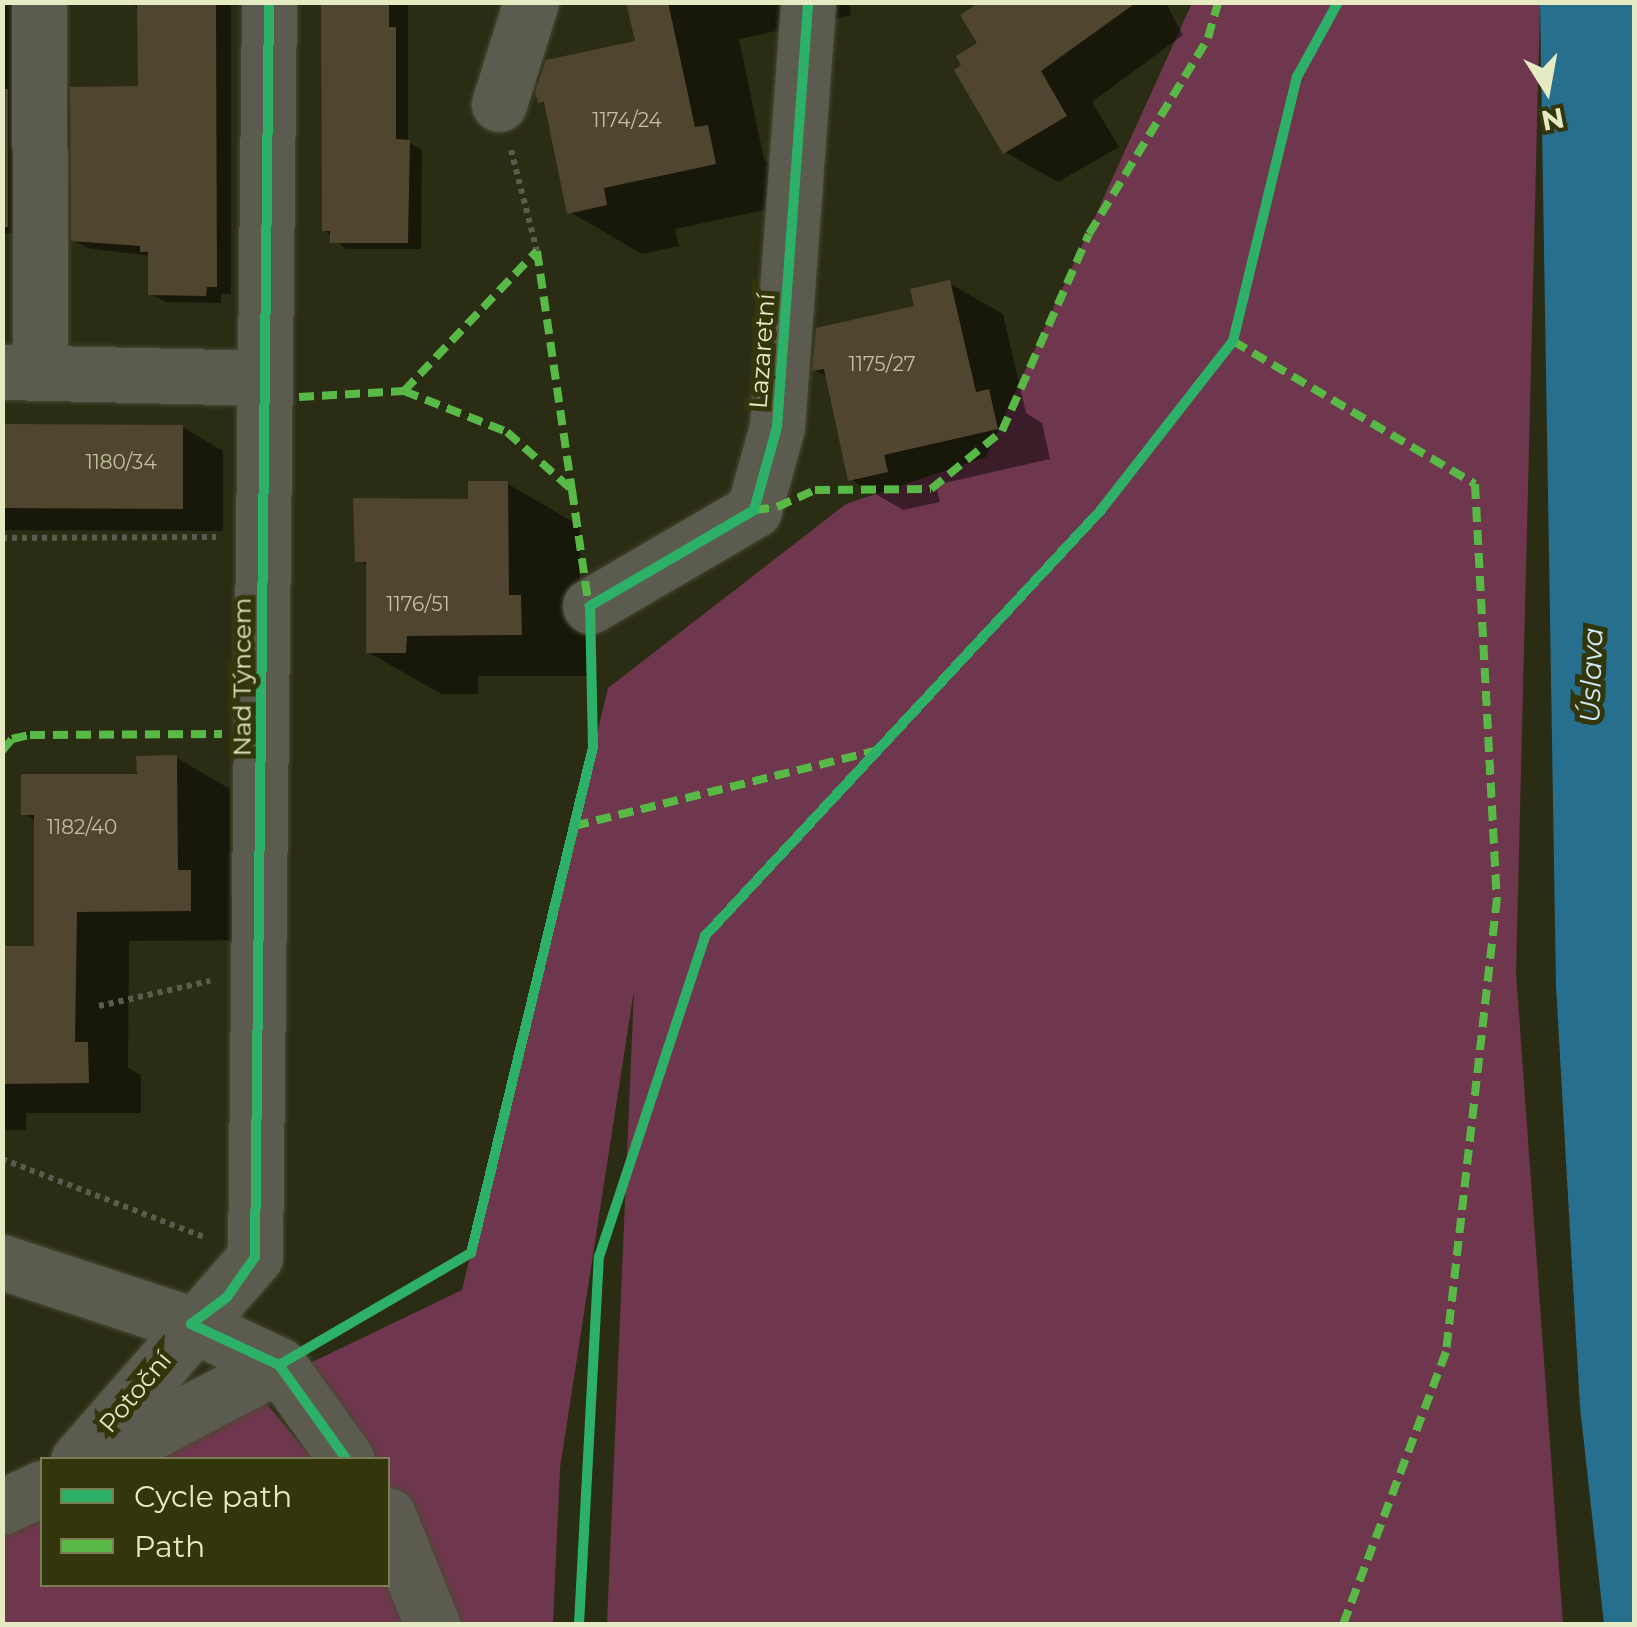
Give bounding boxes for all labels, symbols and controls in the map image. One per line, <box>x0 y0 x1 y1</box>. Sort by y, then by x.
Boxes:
north arrow <box>1497 40 1597 140</box>
text: N <box>1538 101 1567 138</box>
house number: 1174/24 <box>592 108 662 132</box>
street label: Lazaretní <box>743 292 781 410</box>
house number: 1175/27 <box>849 352 915 376</box>
house number: 1180/34 <box>85 450 157 474</box>
house number: 1176/51 <box>386 592 450 616</box>
street label: Nad Týncem <box>227 598 257 756</box>
water label: Úslava <box>1573 627 1609 723</box>
house number: 1182/40 <box>47 815 117 839</box>
street label: Potoční <box>93 1345 177 1439</box>
legend <box>40 1457 390 1587</box>
text: Cycle path <box>134 1478 292 1515</box>
text: Path <box>134 1528 205 1565</box>

